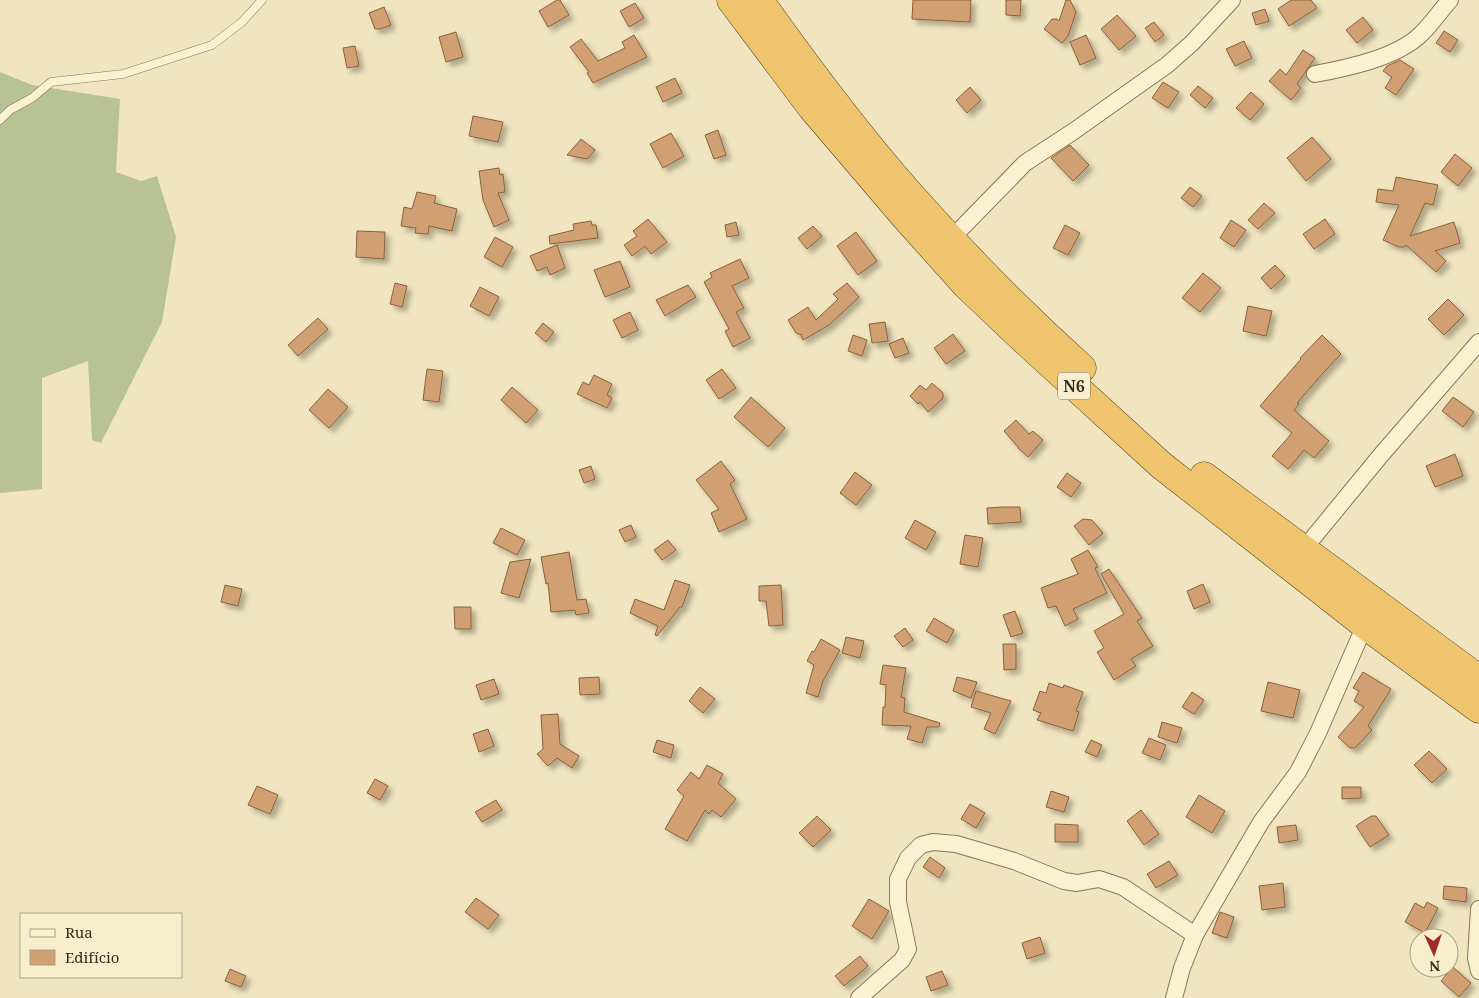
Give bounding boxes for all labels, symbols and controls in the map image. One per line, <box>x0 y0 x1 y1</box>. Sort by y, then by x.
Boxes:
road number: N6 <box>1058 372 1090 400</box>
legend <box>20 913 182 978</box>
text: Rua <box>65 922 93 942</box>
north arrow <box>1409 928 1459 978</box>
text: Edifício <box>65 947 120 967</box>
text: N <box>1429 957 1441 976</box>

